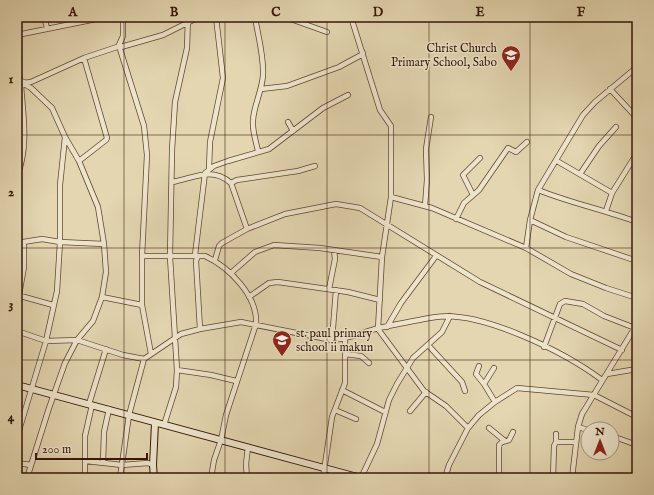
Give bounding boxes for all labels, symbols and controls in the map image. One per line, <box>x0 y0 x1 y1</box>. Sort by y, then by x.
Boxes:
text: A <box>68 4 79 21</box>
text: B <box>170 4 179 21</box>
text: C <box>271 4 281 21</box>
text: D <box>373 4 384 21</box>
text: E <box>475 4 485 21</box>
text: F <box>577 4 586 21</box>
place label: Christ Church Primary School, Sabo <box>391 41 498 70</box>
school or university icon: Christ Church Primary School, Sabo <box>500 44 522 72</box>
text: 1 <box>9 71 14 88</box>
text: 2 <box>8 184 14 201</box>
text: 3 <box>9 296 14 313</box>
place label: st. paul primary school ii makun <box>296 326 374 355</box>
school or university icon: st. paul primary school ii makun <box>271 329 293 357</box>
text: 4 <box>8 409 15 426</box>
north arrow <box>580 421 620 461</box>
text: N <box>594 425 605 439</box>
scale bar <box>36 435 147 461</box>
text: 200 m <box>42 442 71 457</box>

